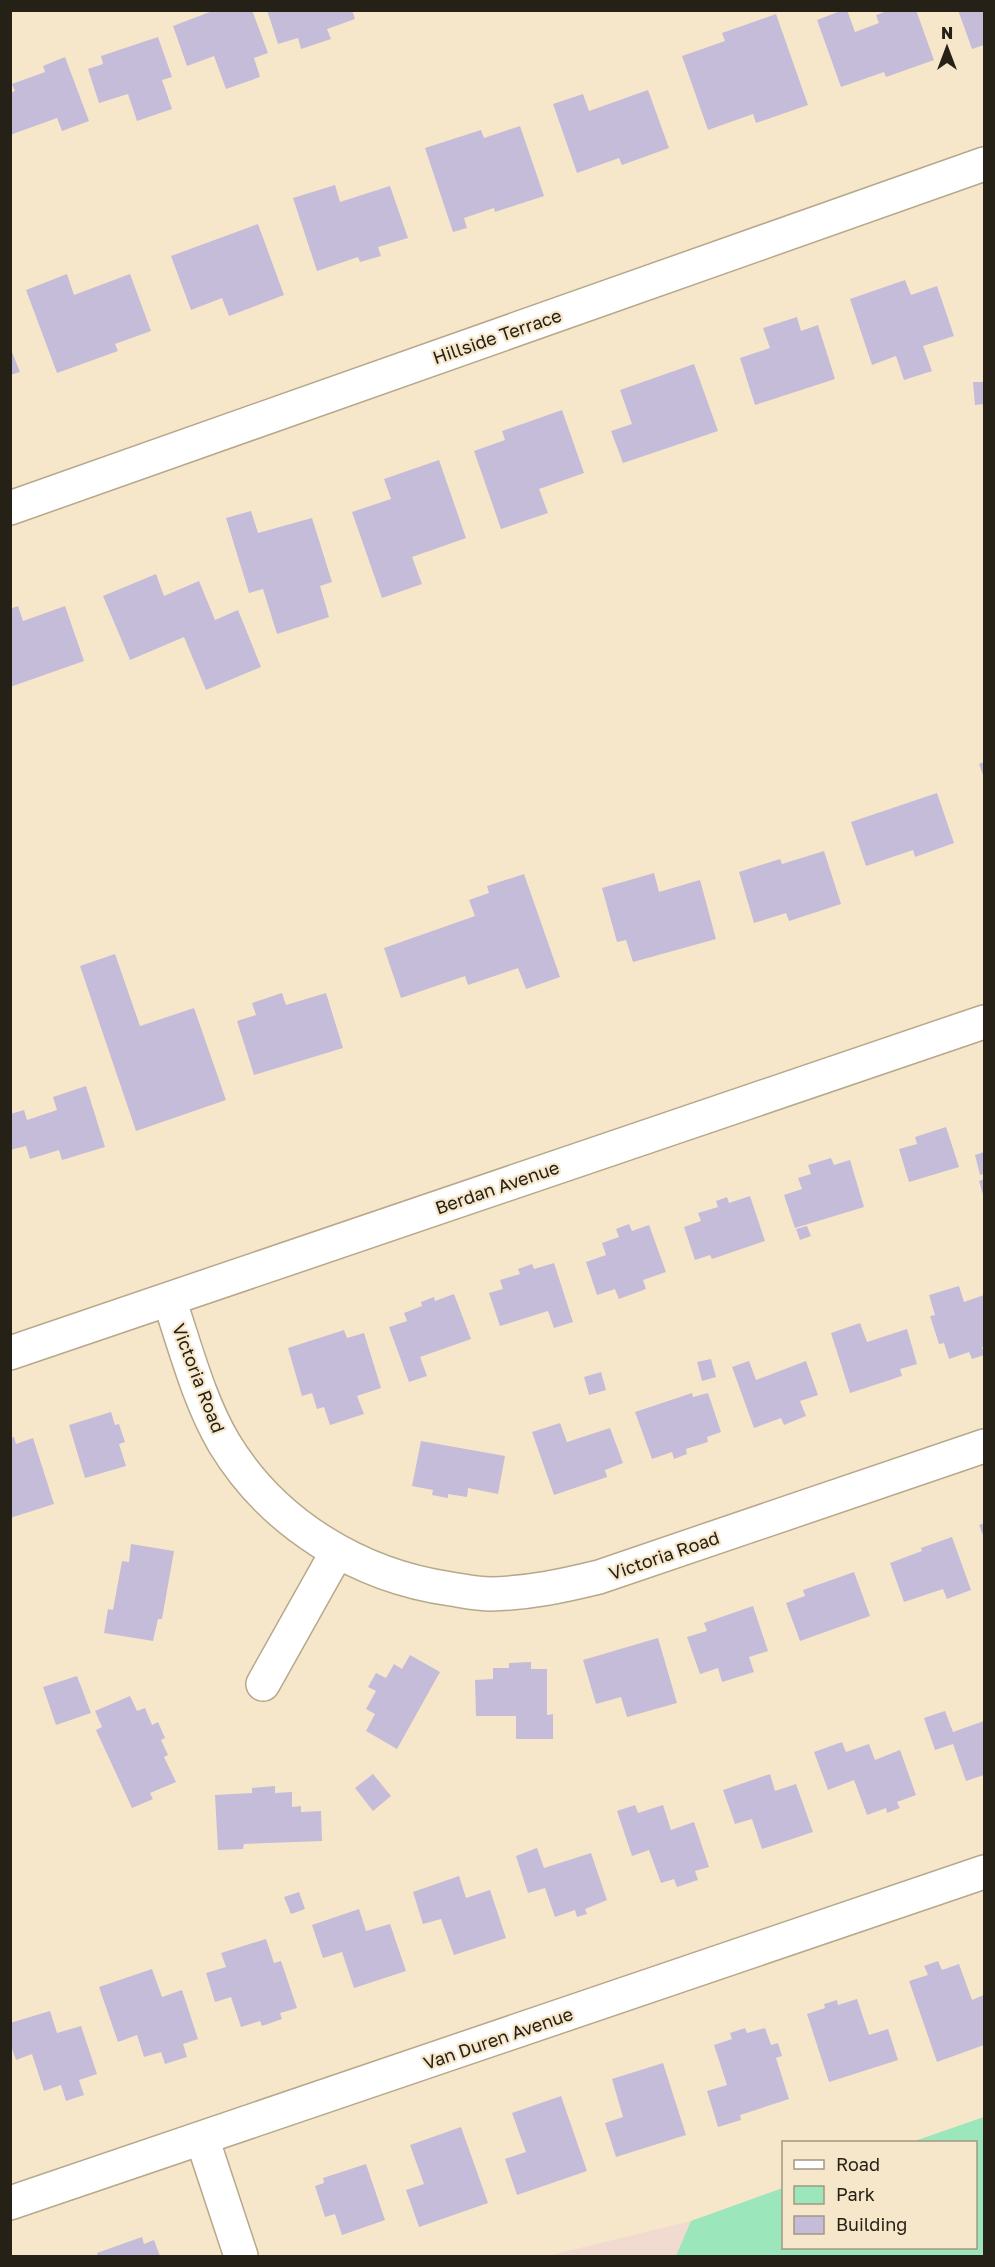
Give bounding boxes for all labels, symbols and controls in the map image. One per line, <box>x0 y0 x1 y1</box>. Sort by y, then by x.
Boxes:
north arrow <box>917 18 977 78</box>
text: N <box>941 23 953 43</box>
street label: Hillside Terrace <box>430 304 564 368</box>
street label: Berdan Avenue <box>432 1155 562 1219</box>
street label: Victoria Road <box>168 1320 230 1436</box>
street label: Victoria Road <box>606 1526 722 1584</box>
street label: Van Duren Avenue <box>420 2002 576 2074</box>
legend <box>782 2141 977 2249</box>
text: Road <box>836 2153 880 2175</box>
text: Park <box>836 2183 875 2205</box>
text: Building <box>836 2213 907 2235</box>

